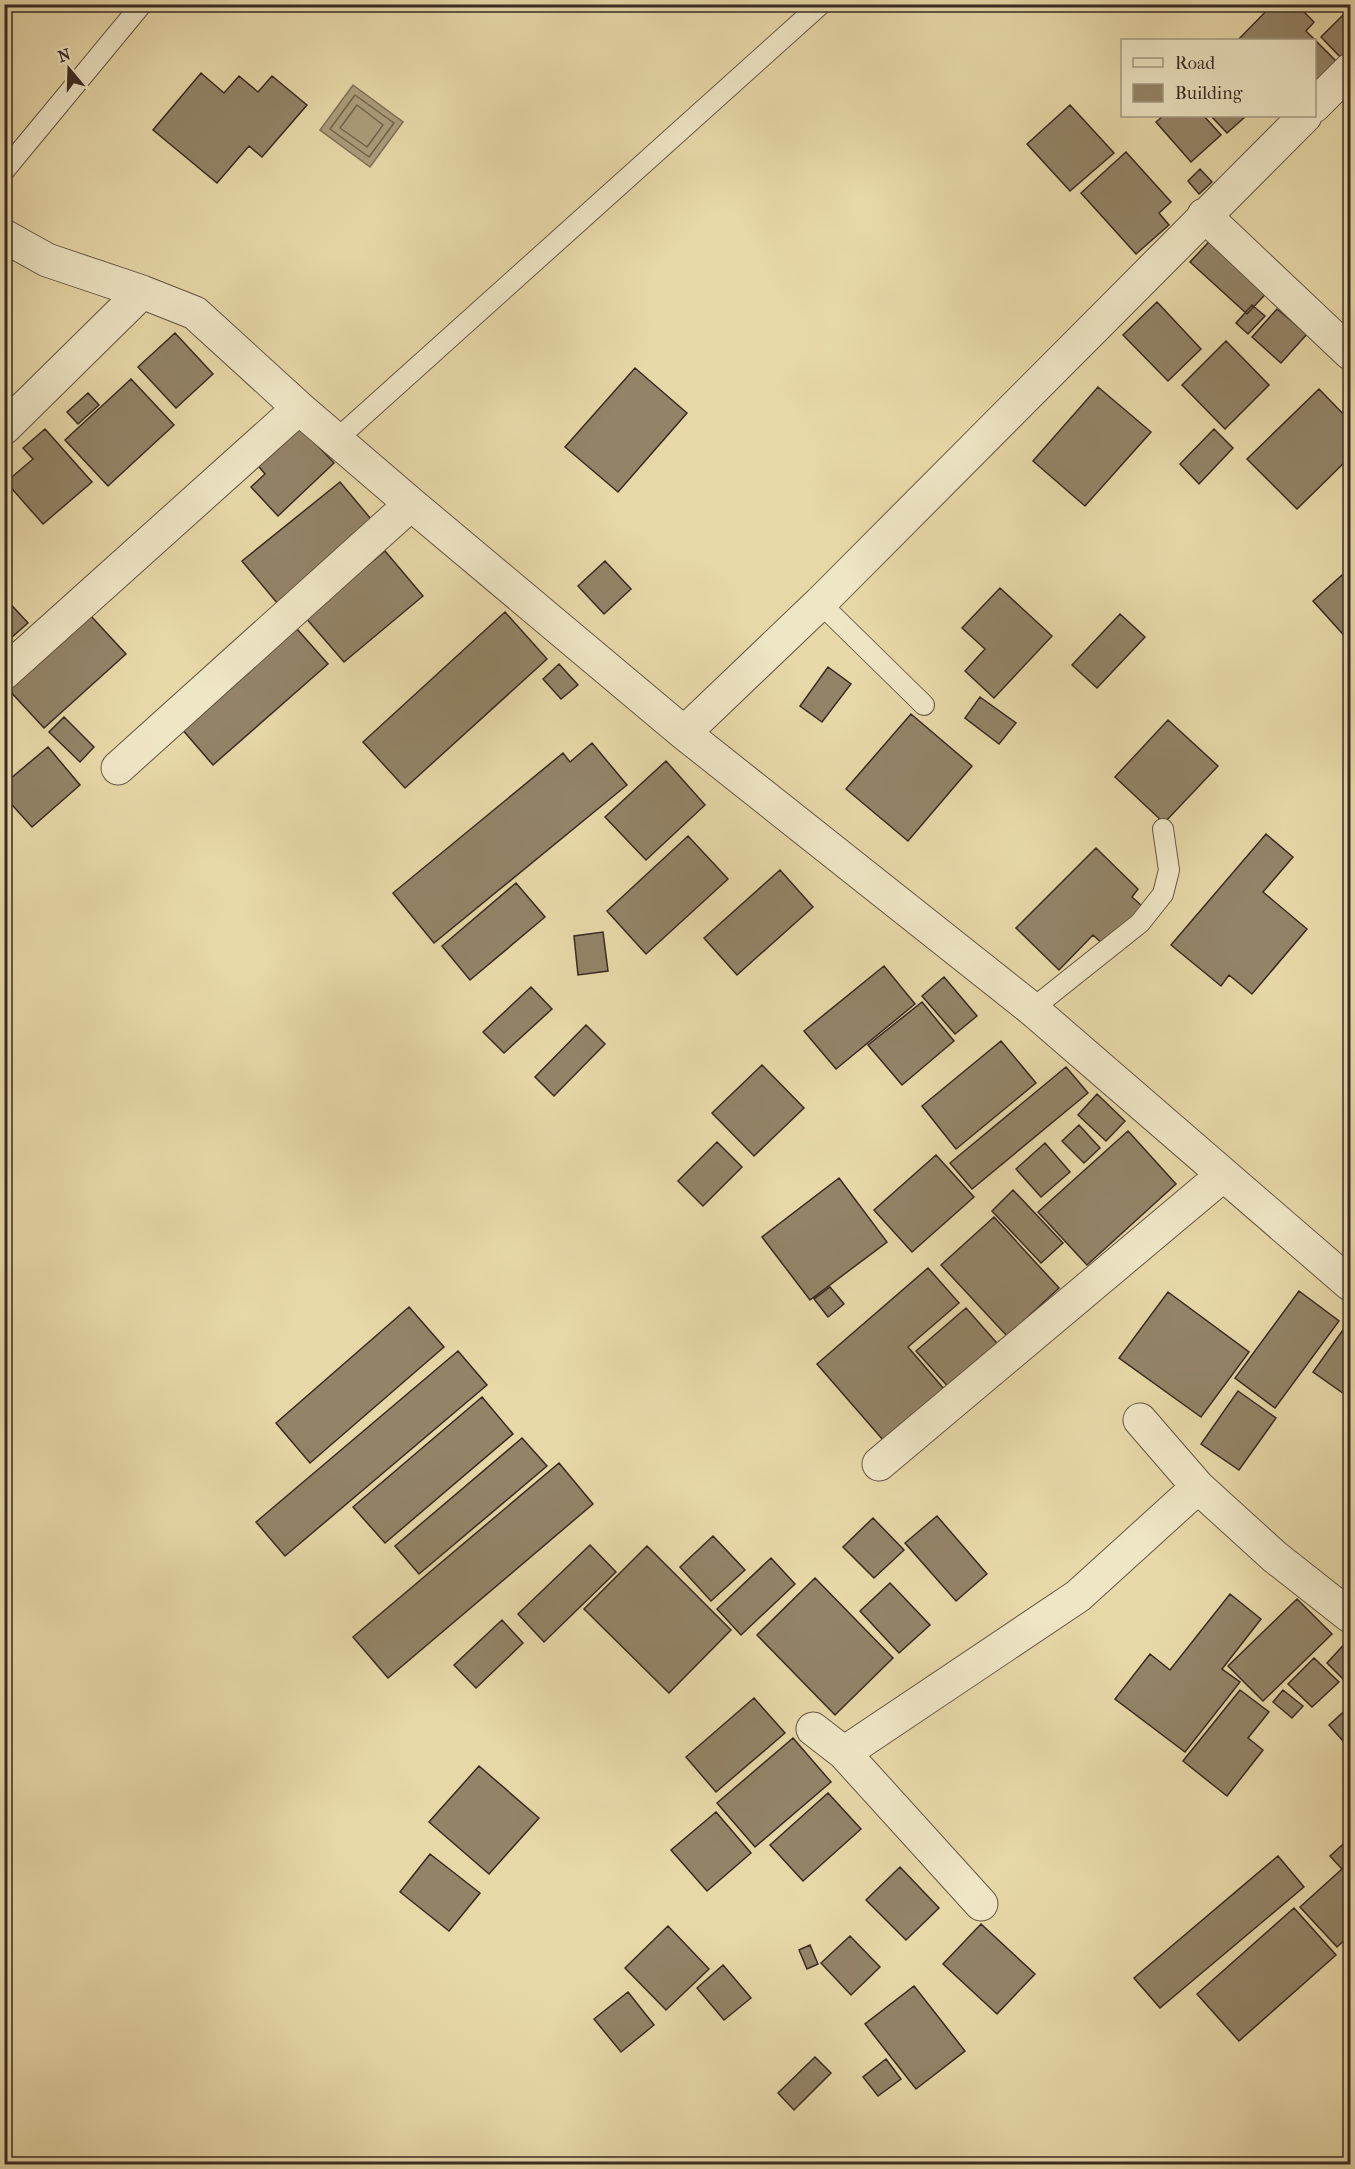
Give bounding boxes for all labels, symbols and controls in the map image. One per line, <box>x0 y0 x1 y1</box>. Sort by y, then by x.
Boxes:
north arrow <box>39 39 99 99</box>
legend <box>1121 39 1316 117</box>
text: N <box>55 44 74 66</box>
text: Road <box>1175 53 1215 74</box>
text: Building <box>1175 83 1243 104</box>

